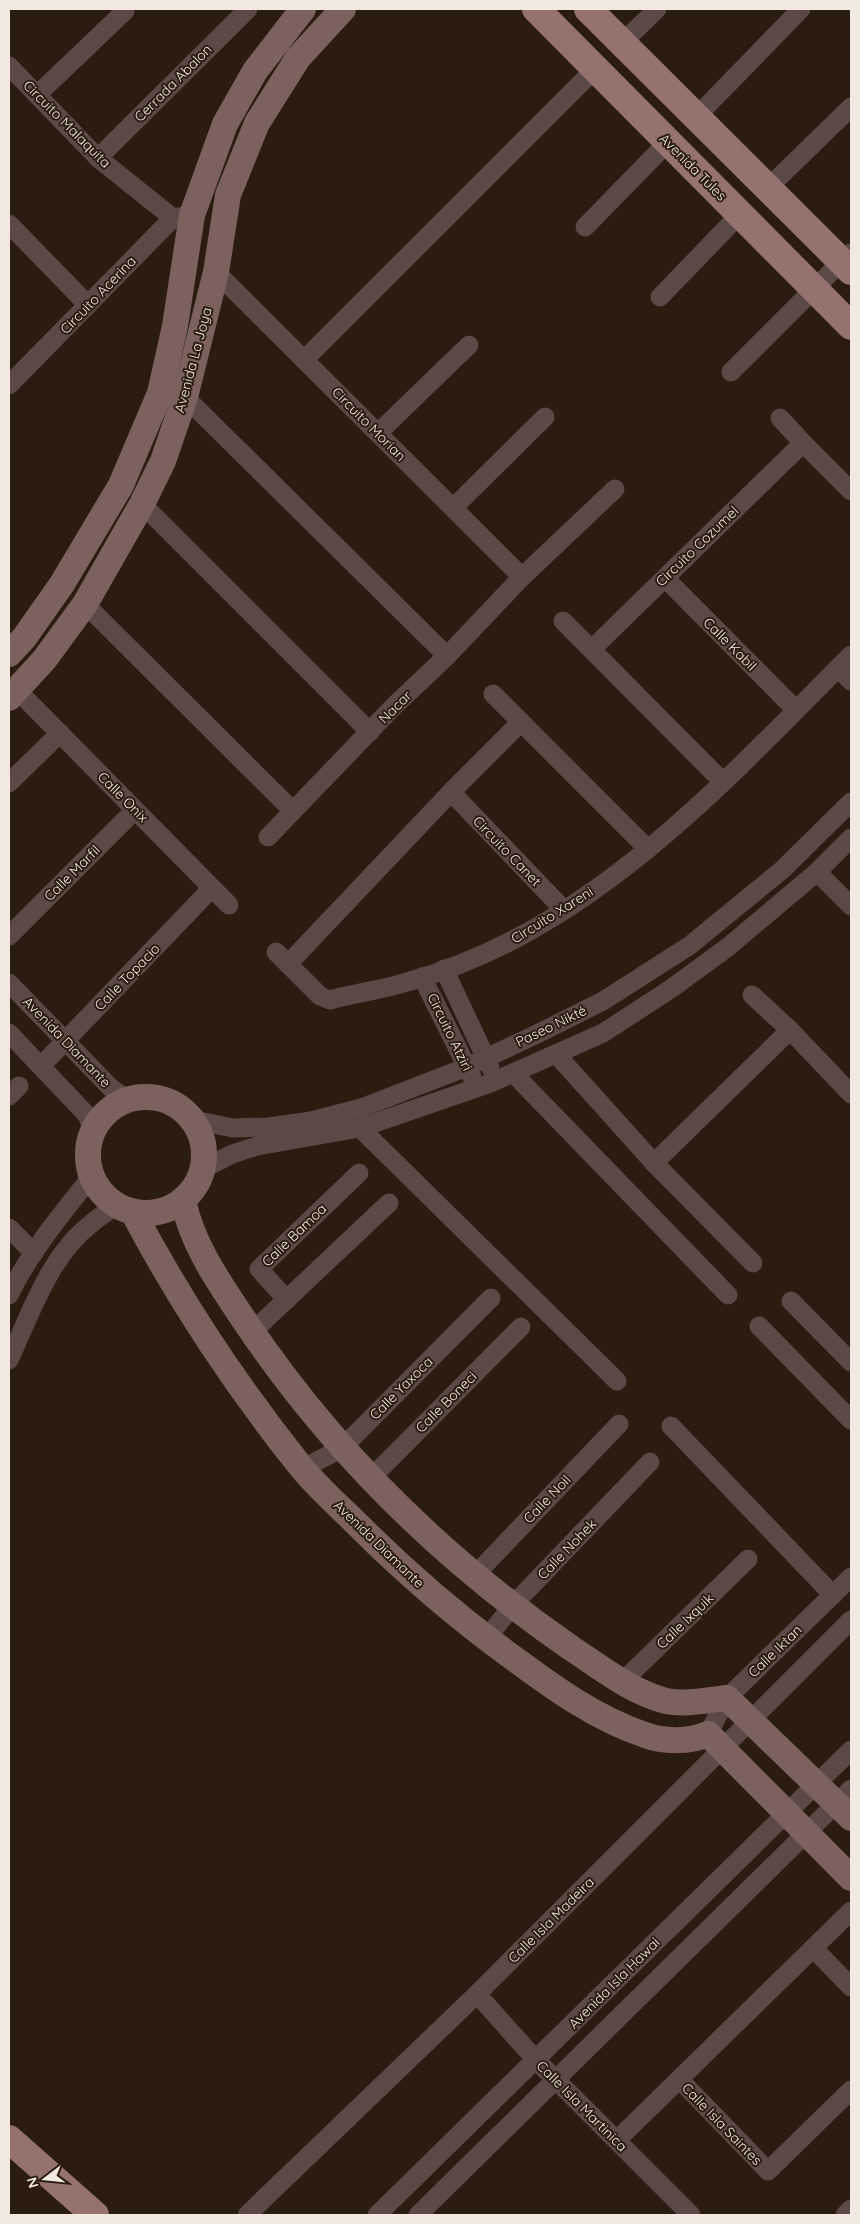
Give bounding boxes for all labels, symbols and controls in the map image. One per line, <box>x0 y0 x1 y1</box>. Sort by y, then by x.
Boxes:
street label: Cerrada Abalon <box>130 40 216 126</box>
street label: Circuito Malaquita <box>19 76 115 172</box>
street label: Avenida Tules <box>655 129 731 205</box>
street label: Circuito Acerina <box>56 252 140 338</box>
street label: Avenida La Joya <box>170 305 216 415</box>
street label: Circuito Morian <box>328 383 410 465</box>
street label: Circuito Cozumel <box>652 502 742 590</box>
street label: Calle Kabil <box>699 613 761 675</box>
street label: Nacar <box>375 686 416 727</box>
street label: Calle Onix <box>94 768 152 826</box>
street label: Circuito Canet <box>469 812 545 890</box>
street label: Calle Marfil <box>40 841 104 905</box>
street label: Circuito Xareni <box>508 883 596 947</box>
street label: Calle Topacio <box>90 940 164 1014</box>
street label: Circuito Atziri <box>423 990 477 1074</box>
street label: Avenida Diamante <box>19 993 115 1091</box>
street label: Paseo Nikté <box>513 1001 590 1051</box>
street label: Calle Bamoa <box>258 1200 330 1270</box>
street label: Calle Yaxoca <box>366 1353 436 1423</box>
street label: Calle Boneci <box>412 1368 480 1436</box>
street label: Calle Noil <box>520 1471 574 1527</box>
street label: Avenida Diamante <box>330 1496 428 1592</box>
street label: Calle Nohek <box>534 1515 600 1583</box>
street label: Calle Ixquik <box>653 1589 717 1653</box>
street label: Calle Iktan <box>744 1621 806 1681</box>
street label: Calle Isla Madeira <box>504 1873 598 1967</box>
street label: Avenida Isla Hawai <box>565 1934 663 2032</box>
street label: Calle Isla Martinica <box>533 2057 631 2155</box>
street label: Calle Isla Saintes <box>678 2079 766 2169</box>
north arrow <box>20 2154 70 2204</box>
text: N <box>22 2175 43 2190</box>

